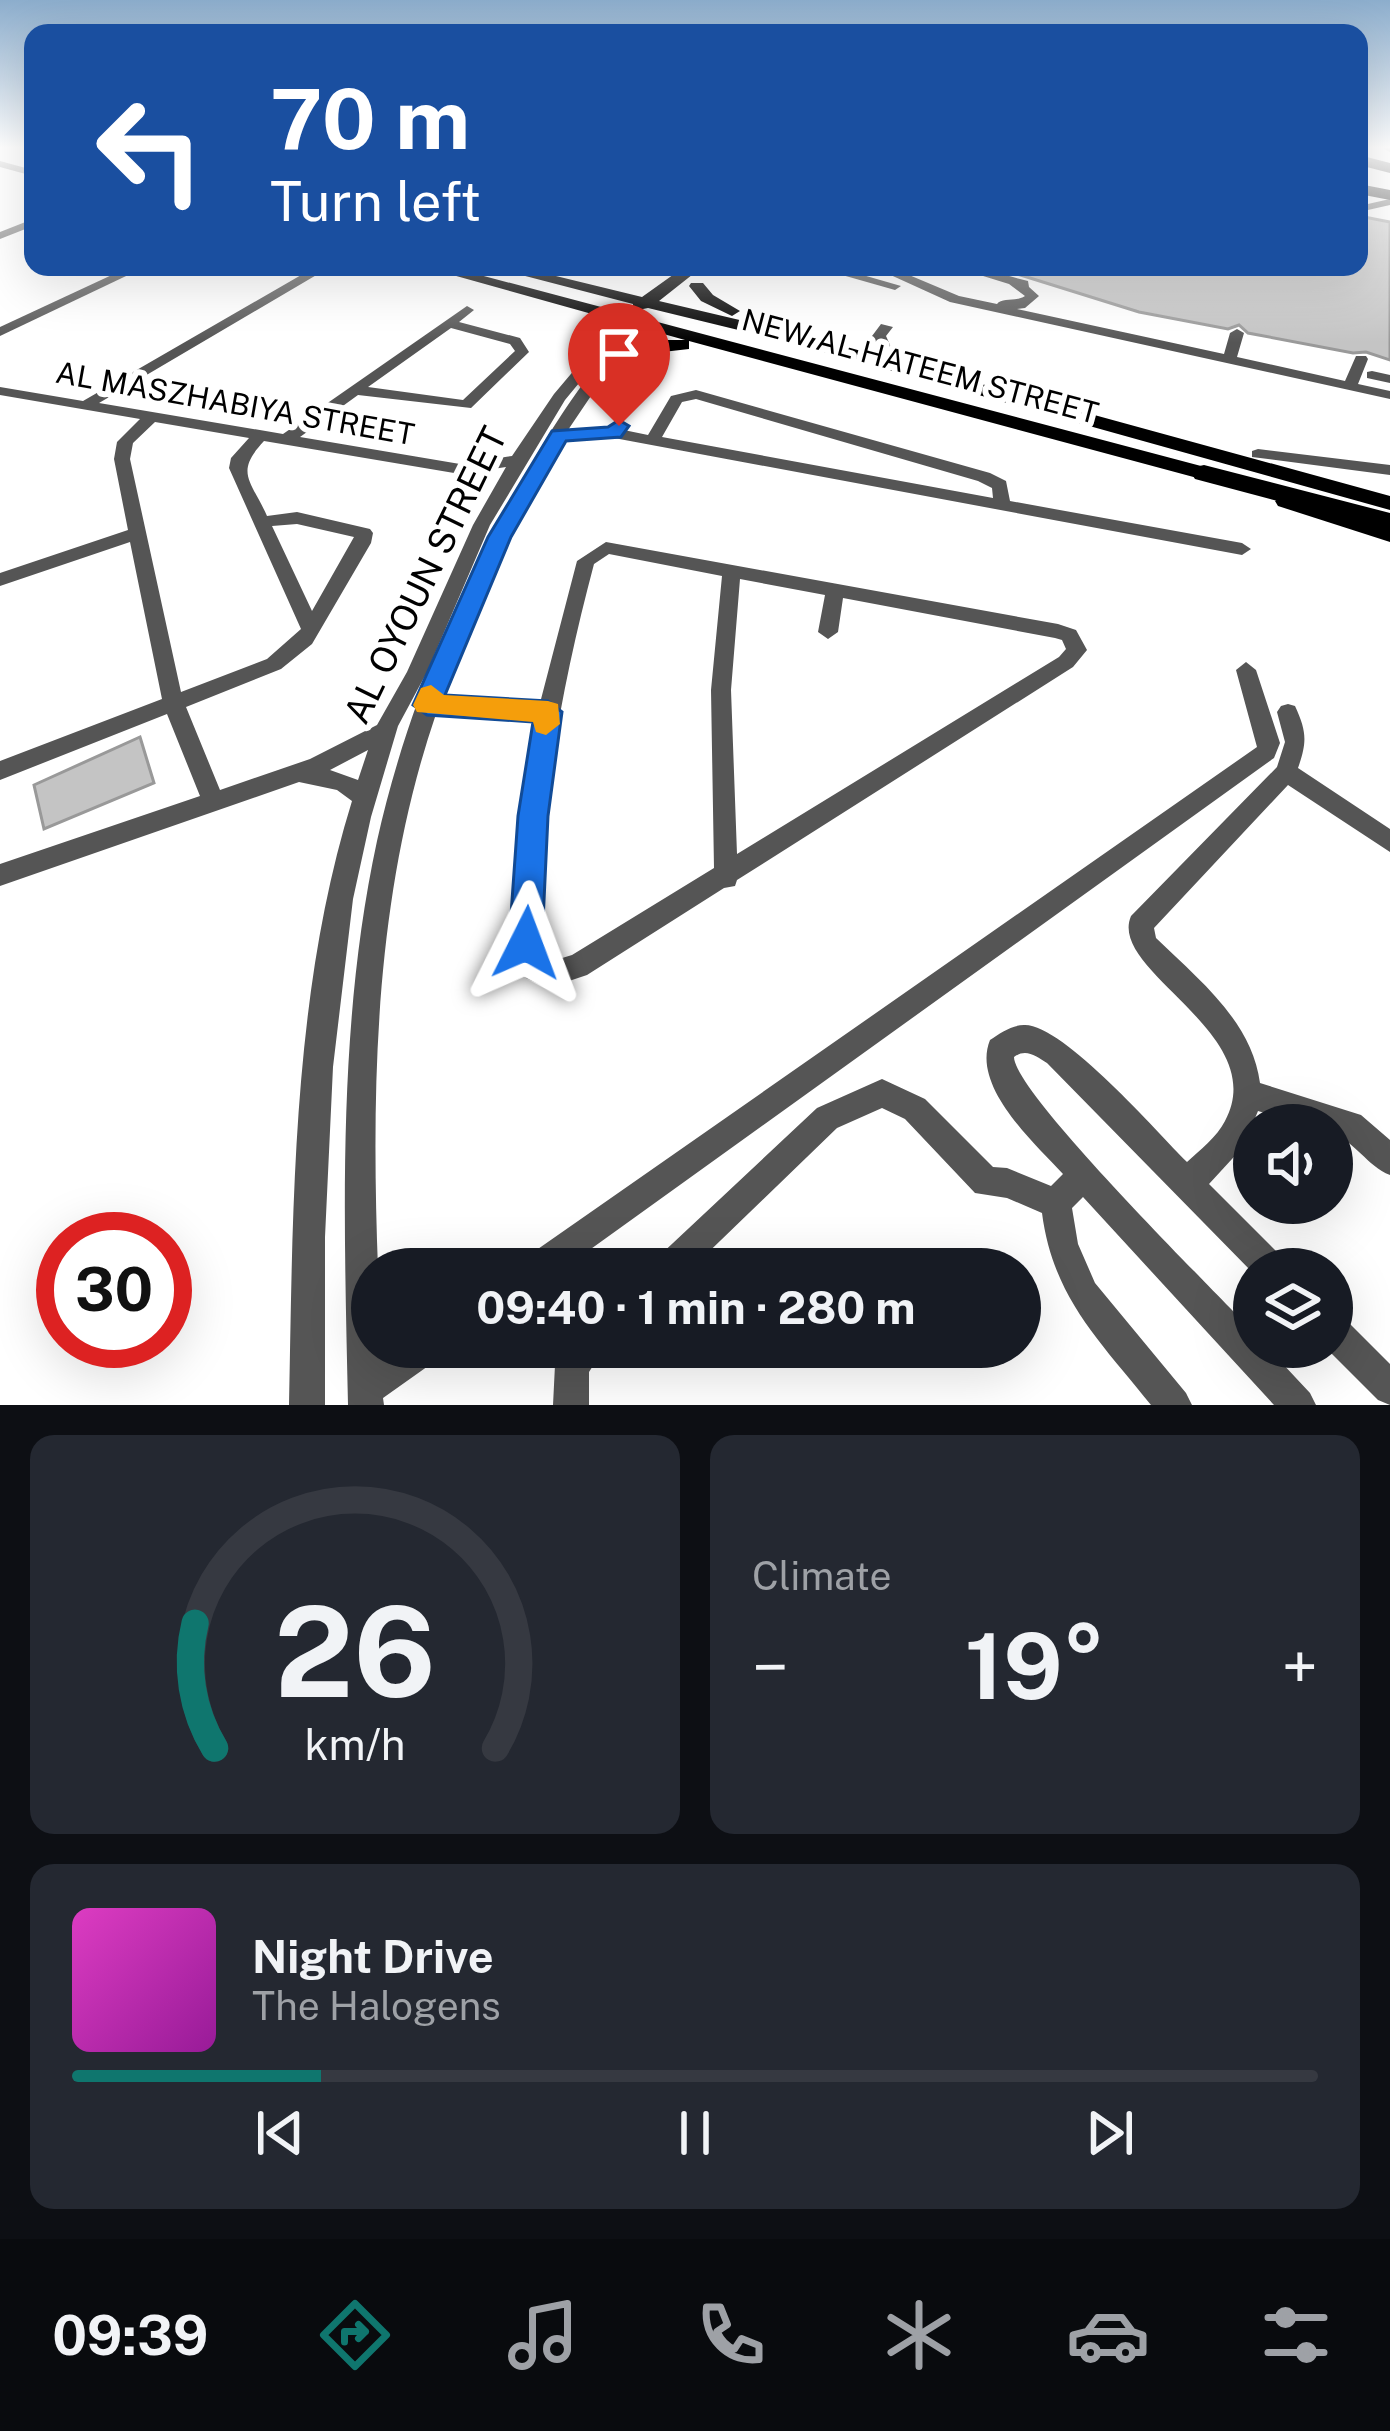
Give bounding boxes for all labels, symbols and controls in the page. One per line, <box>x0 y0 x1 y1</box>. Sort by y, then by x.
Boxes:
text: 70 m <box>270 69 470 168</box>
icon: left <box>72 72 228 228</box>
text: Turn left <box>270 170 481 233</box>
street label: NEW AL HATEEM STREET <box>738 301 1103 431</box>
pin <box>568 303 670 426</box>
icon: arrive <box>586 321 652 387</box>
street label: AL MASZHABIYA STREET <box>53 354 417 452</box>
street label: AL OYOUN STREET <box>335 420 515 730</box>
position arrow <box>463 880 589 1006</box>
map controls <box>1233 1104 1353 1368</box>
button: sound <box>1233 1104 1353 1224</box>
speed limit sign: 30 <box>36 1212 192 1368</box>
button: layers <box>1233 1248 1353 1368</box>
text: 09:40 · 1 min · 280 m <box>476 1281 916 1334</box>
text: Climate <box>752 1553 892 1599</box>
text: 26 <box>274 1578 436 1725</box>
text: 19° <box>965 1613 1105 1719</box>
text: − <box>752 1628 789 1706</box>
text: + <box>1281 1628 1318 1706</box>
text: km/h <box>305 1718 405 1769</box>
text: Night Drive <box>252 1930 494 1983</box>
text: The Halogens <box>252 1983 501 2029</box>
icon: previous <box>247 2100 313 2166</box>
icon: pause <box>662 2100 728 2166</box>
icon: next <box>1077 2100 1143 2166</box>
icon: directions <box>313 2293 397 2377</box>
icon: music <box>501 2293 585 2377</box>
icon: phone <box>689 2293 773 2377</box>
icon: climate <box>877 2293 961 2377</box>
icon: car <box>1066 2293 1150 2377</box>
icon: filters <box>1254 2293 1338 2377</box>
text: 09:39 <box>52 2304 208 2367</box>

